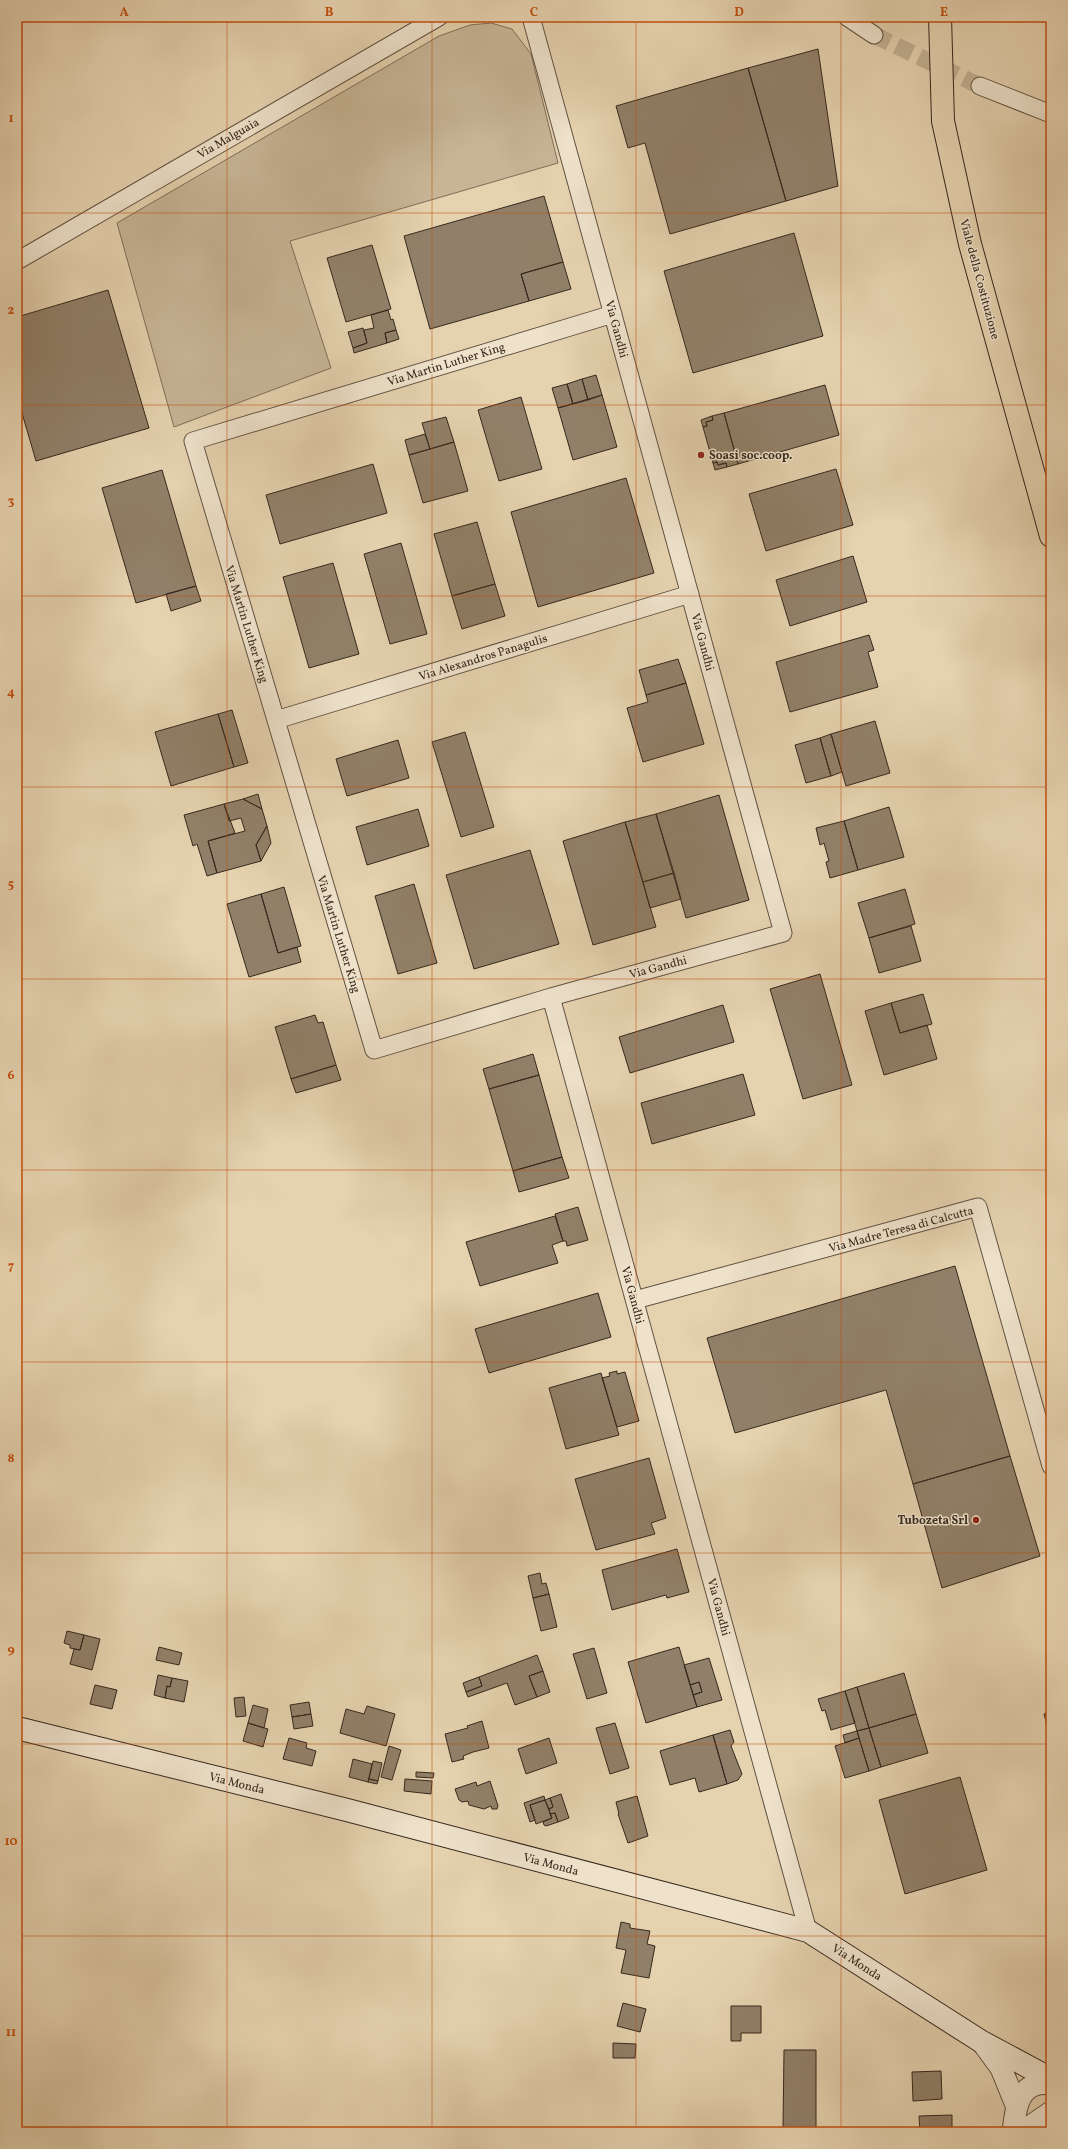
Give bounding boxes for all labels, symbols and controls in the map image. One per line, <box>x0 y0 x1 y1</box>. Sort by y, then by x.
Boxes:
text: A <box>119 4 129 22</box>
text: B <box>325 4 334 22</box>
text: C <box>530 4 538 22</box>
text: D <box>734 4 744 22</box>
text: E <box>940 4 948 22</box>
text: 1 <box>8 110 14 128</box>
street label: Via Malguaia <box>195 115 262 163</box>
street label: Viale della Costituzione <box>955 217 1003 341</box>
street label: Via Gandhi <box>601 299 632 360</box>
text: 2 <box>8 302 15 320</box>
street label: Via Martin Luther King <box>386 339 507 390</box>
place label: Soasi soc.coop. <box>709 448 793 464</box>
marker: Soasi soc.coop. <box>696 450 706 460</box>
text: 3 <box>8 493 15 511</box>
street label: Via Martin Luther King <box>221 564 272 685</box>
street label: Via Gandhi <box>687 612 718 673</box>
street label: Via Alexandros Panagulis <box>417 631 550 685</box>
text: 4 <box>7 684 15 702</box>
street label: Via Martin Luther King <box>313 874 364 995</box>
text: 5 <box>8 876 14 894</box>
street label: Via Gandhi <box>628 952 689 983</box>
text: 6 <box>7 1067 15 1085</box>
street label: Via Madre Teresa di Calcutta <box>827 1203 975 1257</box>
text: 7 <box>8 1258 14 1276</box>
street label: Via Gandhi <box>617 1265 648 1326</box>
text: 8 <box>7 1450 15 1468</box>
place label: Tubozeta Srl <box>897 1513 968 1529</box>
marker: Tubozeta Srl <box>971 1515 981 1525</box>
street label: Via Gandhi <box>703 1577 734 1638</box>
text: 9 <box>7 1641 15 1659</box>
street label: Via Monda <box>207 1769 266 1799</box>
text: 10 <box>4 1833 18 1851</box>
street label: Via Monda <box>521 1850 580 1880</box>
street label: Via Monda <box>828 1941 885 1985</box>
text: 11 <box>6 2024 16 2042</box>

